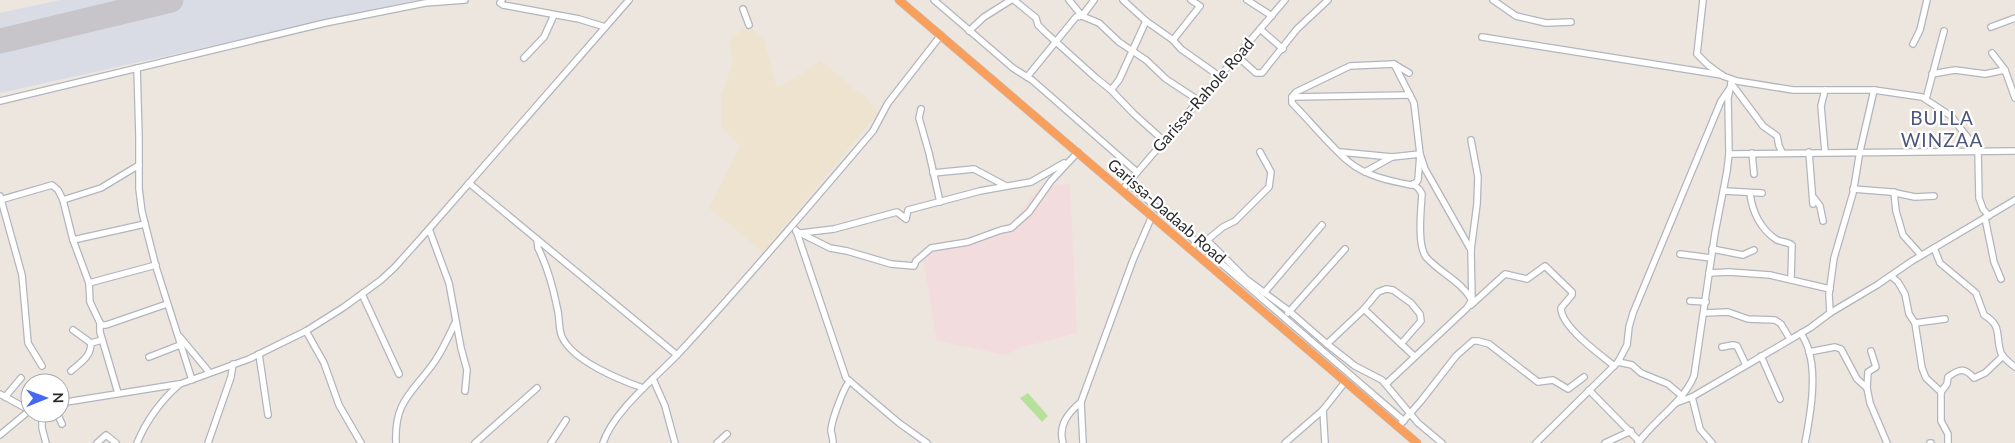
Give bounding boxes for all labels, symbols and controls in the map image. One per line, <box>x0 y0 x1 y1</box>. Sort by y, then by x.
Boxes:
street label: Garissa-Rahole Road <box>1148 34 1257 155</box>
district label: BULLA WINZAA <box>1901 106 1983 151</box>
street label: Garissa-Dadaab Road <box>1104 154 1230 267</box>
north arrow <box>20 373 70 423</box>
text: N <box>50 392 67 403</box>

